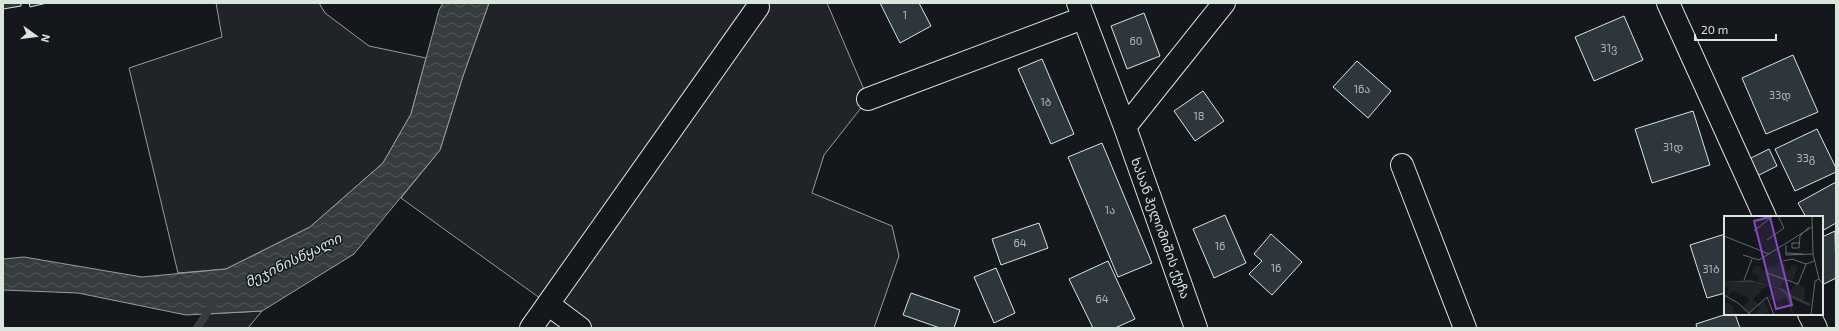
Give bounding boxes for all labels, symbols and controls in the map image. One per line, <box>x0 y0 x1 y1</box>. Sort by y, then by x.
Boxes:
house number: 1 <box>903 8 907 21</box>
north arrow <box>16 16 56 56</box>
scale bar <box>1695 16 1776 42</box>
text: 20 m <box>1701 22 1728 36</box>
text: N <box>39 33 53 44</box>
house number: 60 <box>1130 34 1142 47</box>
house number: 31ვ <box>1601 41 1617 55</box>
house number: 16ა <box>1354 82 1370 95</box>
house number: 33დ <box>1769 88 1791 102</box>
house number: 1ბ <box>1040 95 1052 108</box>
house number: 18 <box>1193 109 1205 122</box>
house number: 31დ <box>1663 140 1683 154</box>
house number: 33გ <box>1797 151 1815 165</box>
street label: ხასან ჰელიმიშის ქუჩა <box>1127 155 1194 301</box>
house number: 1ა <box>1105 203 1115 216</box>
inset map <box>1724 216 1823 315</box>
water label: მეჯინისწყალი <box>242 228 345 291</box>
house number: 64 <box>1013 236 1027 249</box>
house number: 16 <box>1215 239 1225 252</box>
house number: 16 <box>1271 261 1281 274</box>
house number: 31ბ <box>1702 262 1720 275</box>
house number: 64 <box>1095 292 1109 305</box>

